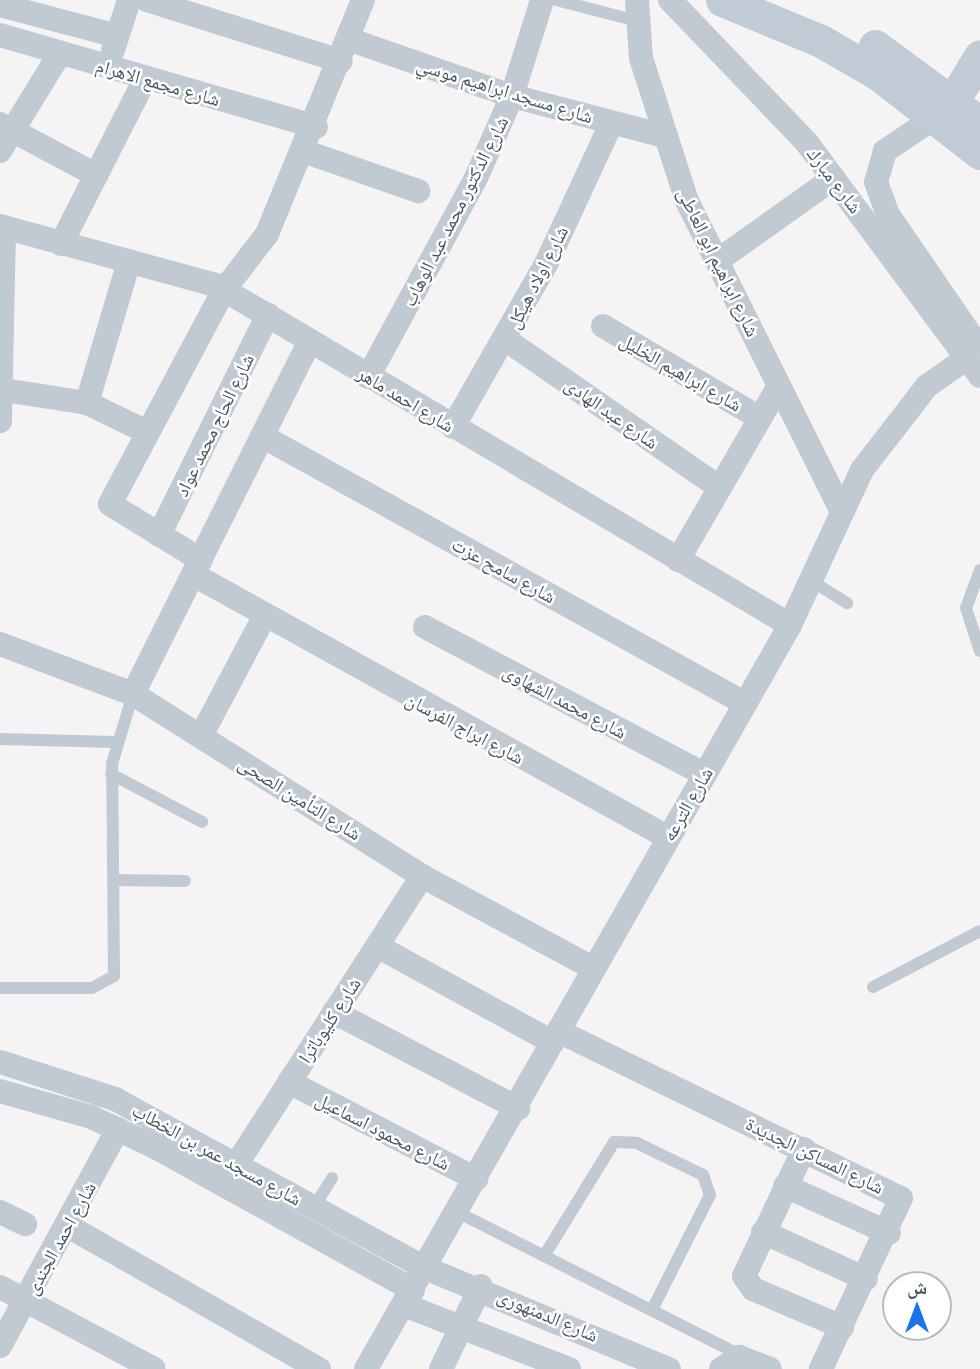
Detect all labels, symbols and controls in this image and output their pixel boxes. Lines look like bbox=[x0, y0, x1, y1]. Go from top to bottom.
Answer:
street label: شارع مسجد ابراهيم موسي bbox=[414, 52, 596, 128]
street label: شارع مجمع الاهرام bbox=[93, 53, 223, 111]
street label: شارع الدكتور محمد عبد الوهاب bbox=[397, 112, 513, 310]
street label: شارع مبارك bbox=[803, 142, 867, 218]
street label: شارع ابراهيم ابو العاطى bbox=[673, 184, 765, 340]
street label: شارع اولاد هيكل bbox=[501, 222, 573, 332]
street label: شارع ابراهيم الخليل bbox=[616, 328, 746, 416]
street label: شارع الحاج محمد عواد bbox=[170, 350, 258, 500]
street label: شارع احمد ماهر bbox=[354, 361, 458, 437]
street label: شارع عبد الهادى bbox=[561, 372, 663, 454]
street label: شارع سامح عزت bbox=[448, 532, 560, 608]
street label: شارع محمد الشهاوى bbox=[499, 659, 631, 743]
street label: شارع ابراج الفرسان bbox=[402, 687, 528, 769]
street label: شارع التأمين الصحى bbox=[234, 751, 366, 845]
street label: شارع الترعه bbox=[657, 763, 717, 845]
street label: شارع كليوباترا bbox=[293, 973, 365, 1067]
street label: شارع محمود اسماعيل bbox=[312, 1087, 454, 1175]
street label: شارع مسجد عمر بن الخطاب bbox=[128, 1098, 306, 1210]
street label: شارع المساكن الجديدة bbox=[742, 1112, 888, 1198]
street label: شارع احمد الجندى bbox=[20, 1178, 100, 1298]
north arrow bbox=[882, 1271, 952, 1341]
text: ش bbox=[907, 1272, 927, 1301]
street label: شارع الدمنهورى bbox=[494, 1284, 602, 1346]

